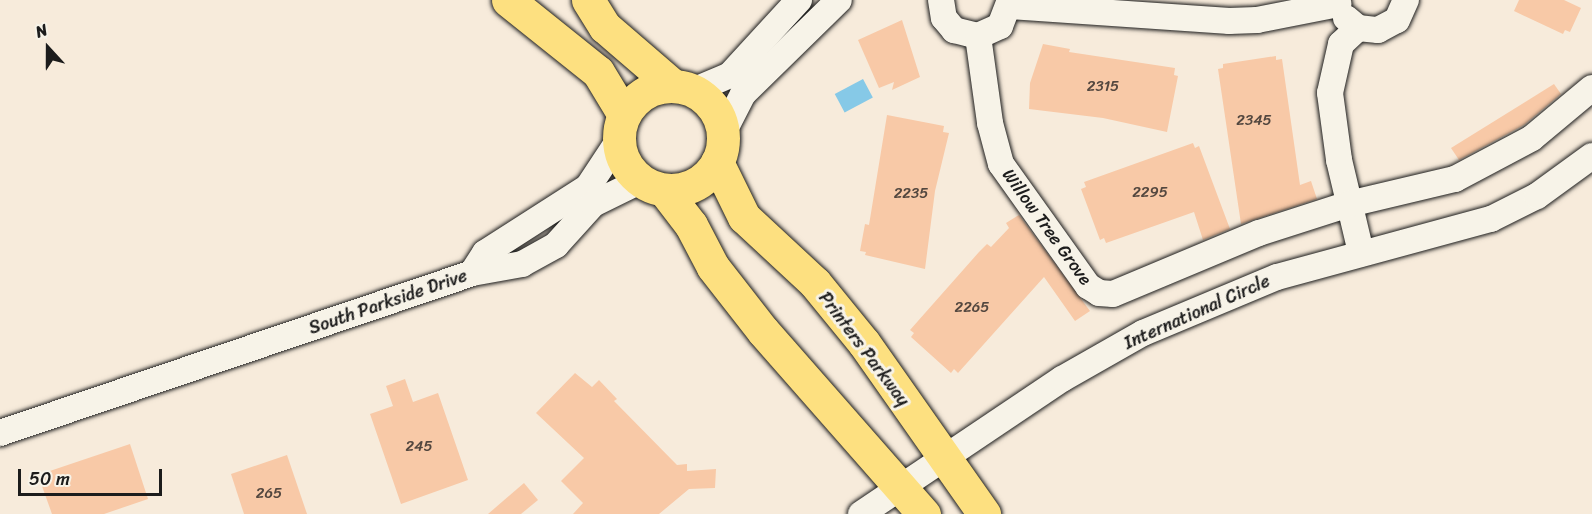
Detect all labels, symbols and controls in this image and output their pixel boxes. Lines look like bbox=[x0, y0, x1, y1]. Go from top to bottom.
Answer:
text: N bbox=[31, 15, 52, 46]
north arrow bbox=[18, 18, 78, 78]
house number: 2315 bbox=[1087, 78, 1119, 96]
house number: 2345 bbox=[1236, 112, 1272, 130]
street label: Willow Tree Grove bbox=[997, 164, 1097, 290]
house number: 2295 bbox=[1132, 184, 1168, 202]
house number: 2235 bbox=[894, 185, 928, 203]
street label: South Parkside Drive bbox=[307, 265, 469, 339]
street label: International Circle bbox=[1121, 270, 1273, 354]
street label: Printers Parkway bbox=[814, 288, 914, 410]
house number: 2265 bbox=[955, 299, 989, 317]
house number: 245 bbox=[405, 438, 433, 456]
scale bar bbox=[21, 457, 165, 495]
text: 50 m bbox=[29, 463, 70, 495]
house number: 265 bbox=[256, 485, 282, 503]

